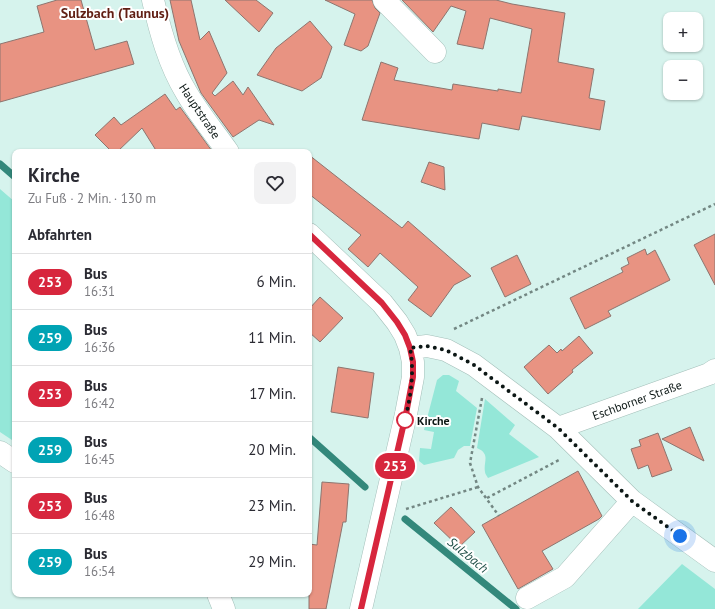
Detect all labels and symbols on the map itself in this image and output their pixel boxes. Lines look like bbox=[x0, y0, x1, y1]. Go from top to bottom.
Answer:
district label: Sulzbach (Taunus) bbox=[61, 4, 169, 22]
street label: Hauptstraße bbox=[176, 81, 224, 141]
street label: Eschborner Straße bbox=[590, 377, 684, 423]
marker: Kirche bbox=[396, 411, 414, 429]
place label: Kirche bbox=[417, 413, 450, 428]
line badge: 253 bbox=[372, 453, 418, 479]
your location bbox=[670, 526, 690, 546]
water label: Sulzbach bbox=[444, 533, 492, 577]

